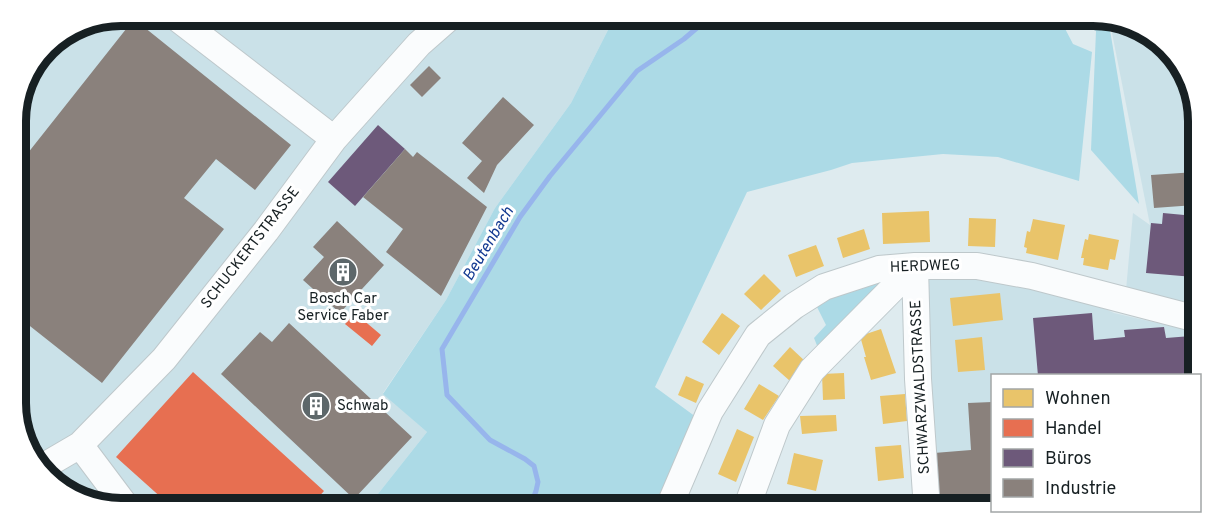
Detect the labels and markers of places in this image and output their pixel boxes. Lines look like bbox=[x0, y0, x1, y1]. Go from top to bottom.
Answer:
building icon: Bosch Car Service Faber bbox=[327, 256, 359, 288]
place label: Bosch Car Service Faber bbox=[297, 290, 389, 326]
building icon: Schwab bbox=[300, 390, 332, 422]
place label: Schwab bbox=[337, 397, 388, 416]

